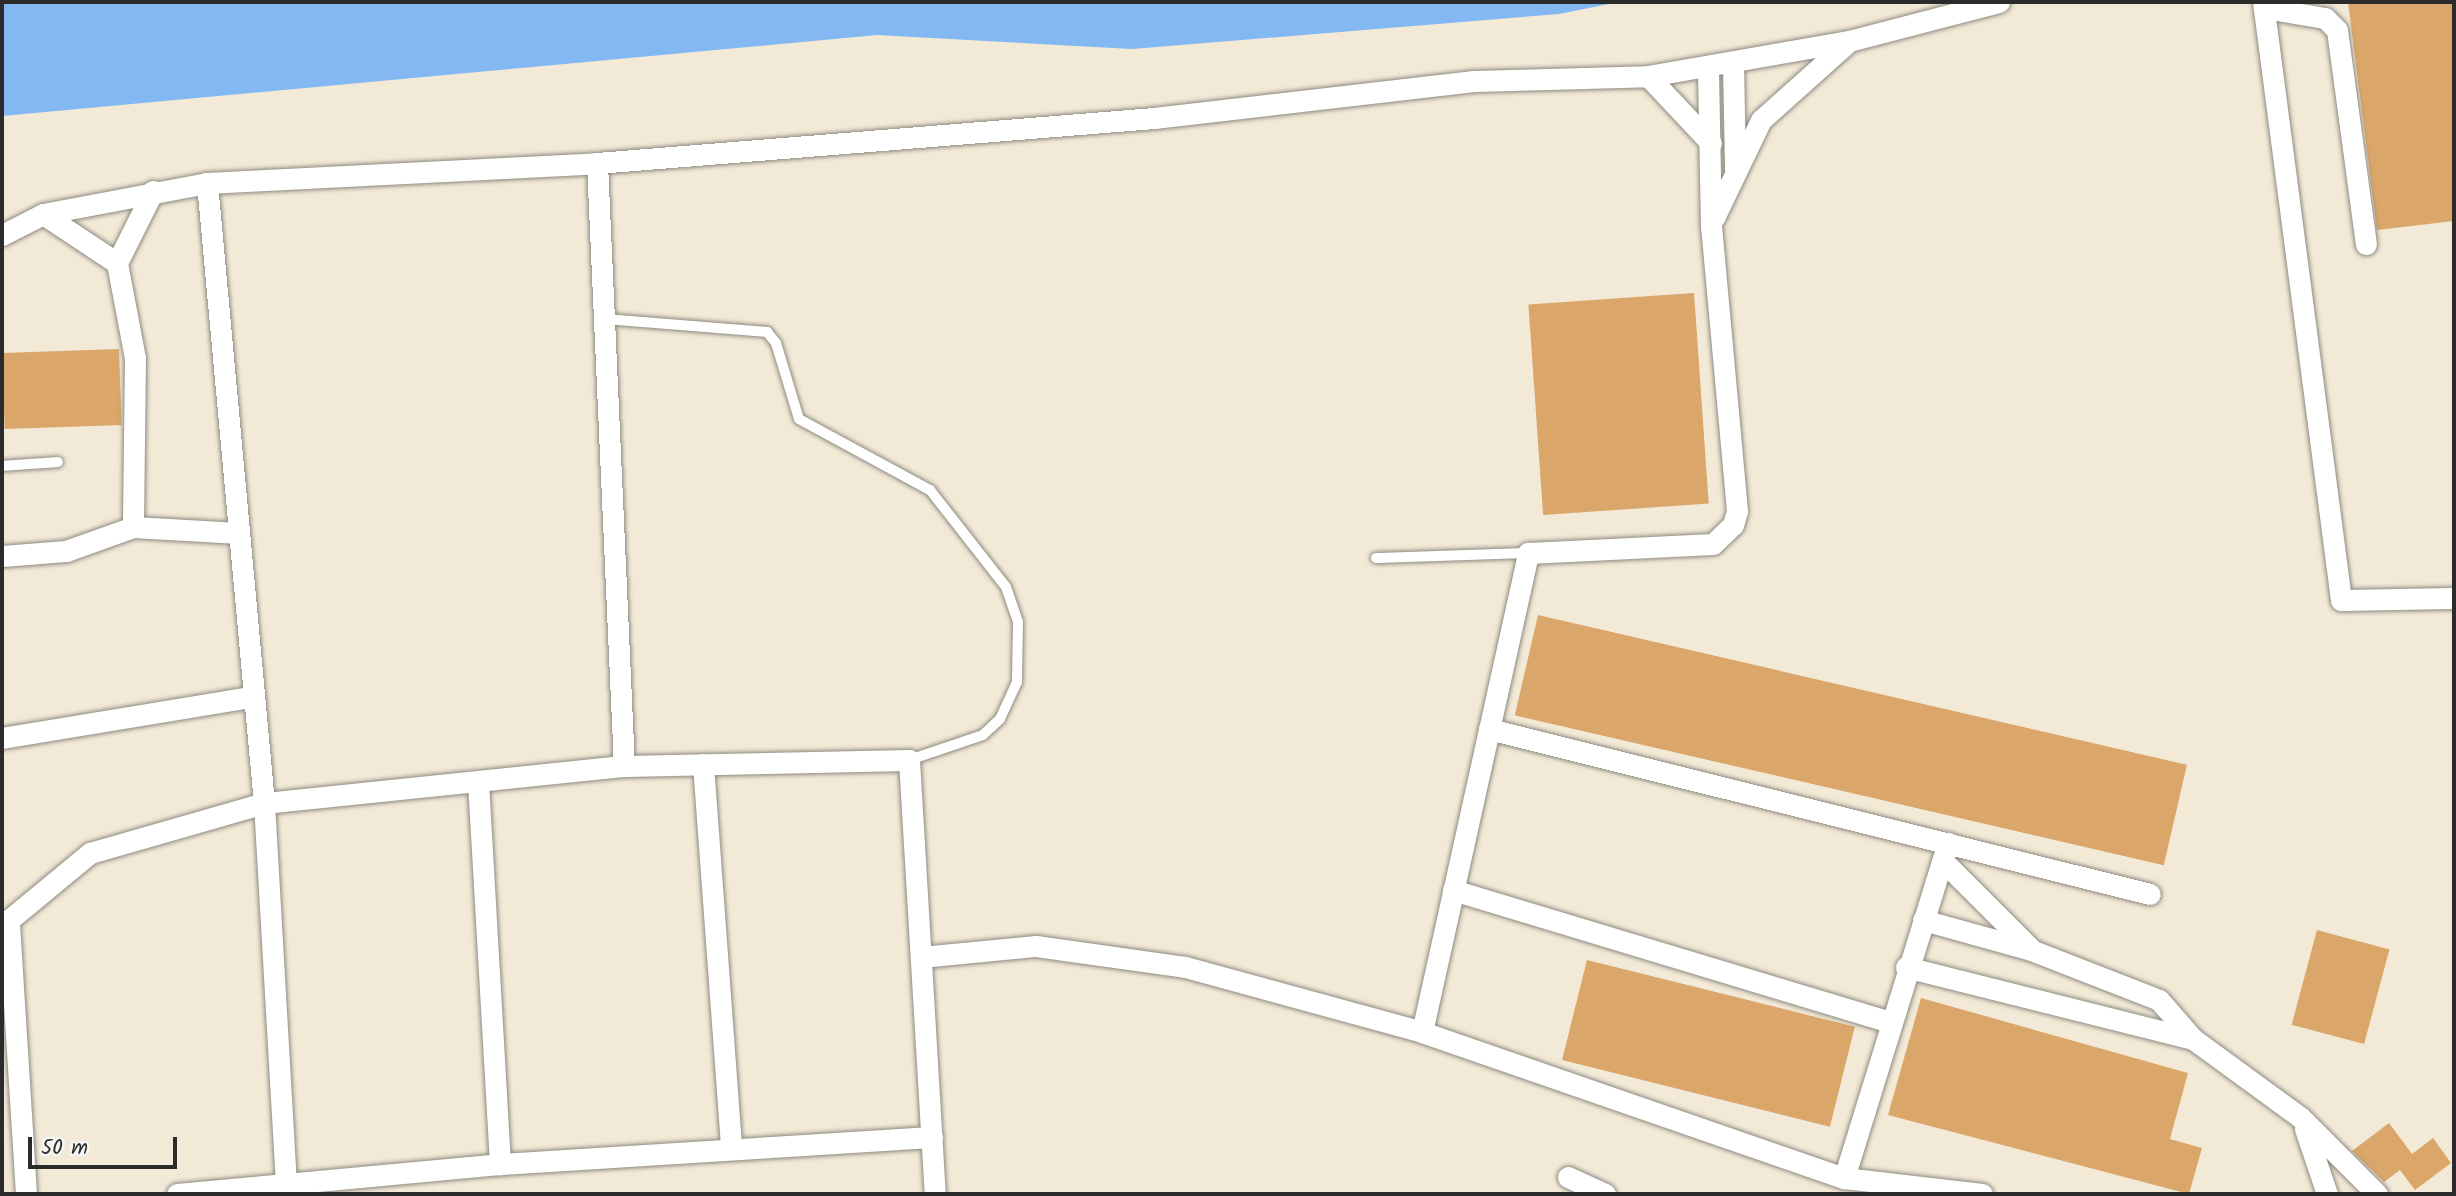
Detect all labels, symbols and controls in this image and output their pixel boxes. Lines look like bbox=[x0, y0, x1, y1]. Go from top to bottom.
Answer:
scale bar bbox=[32, 1122, 180, 1166]
text: 50 m bbox=[41, 1132, 88, 1165]

